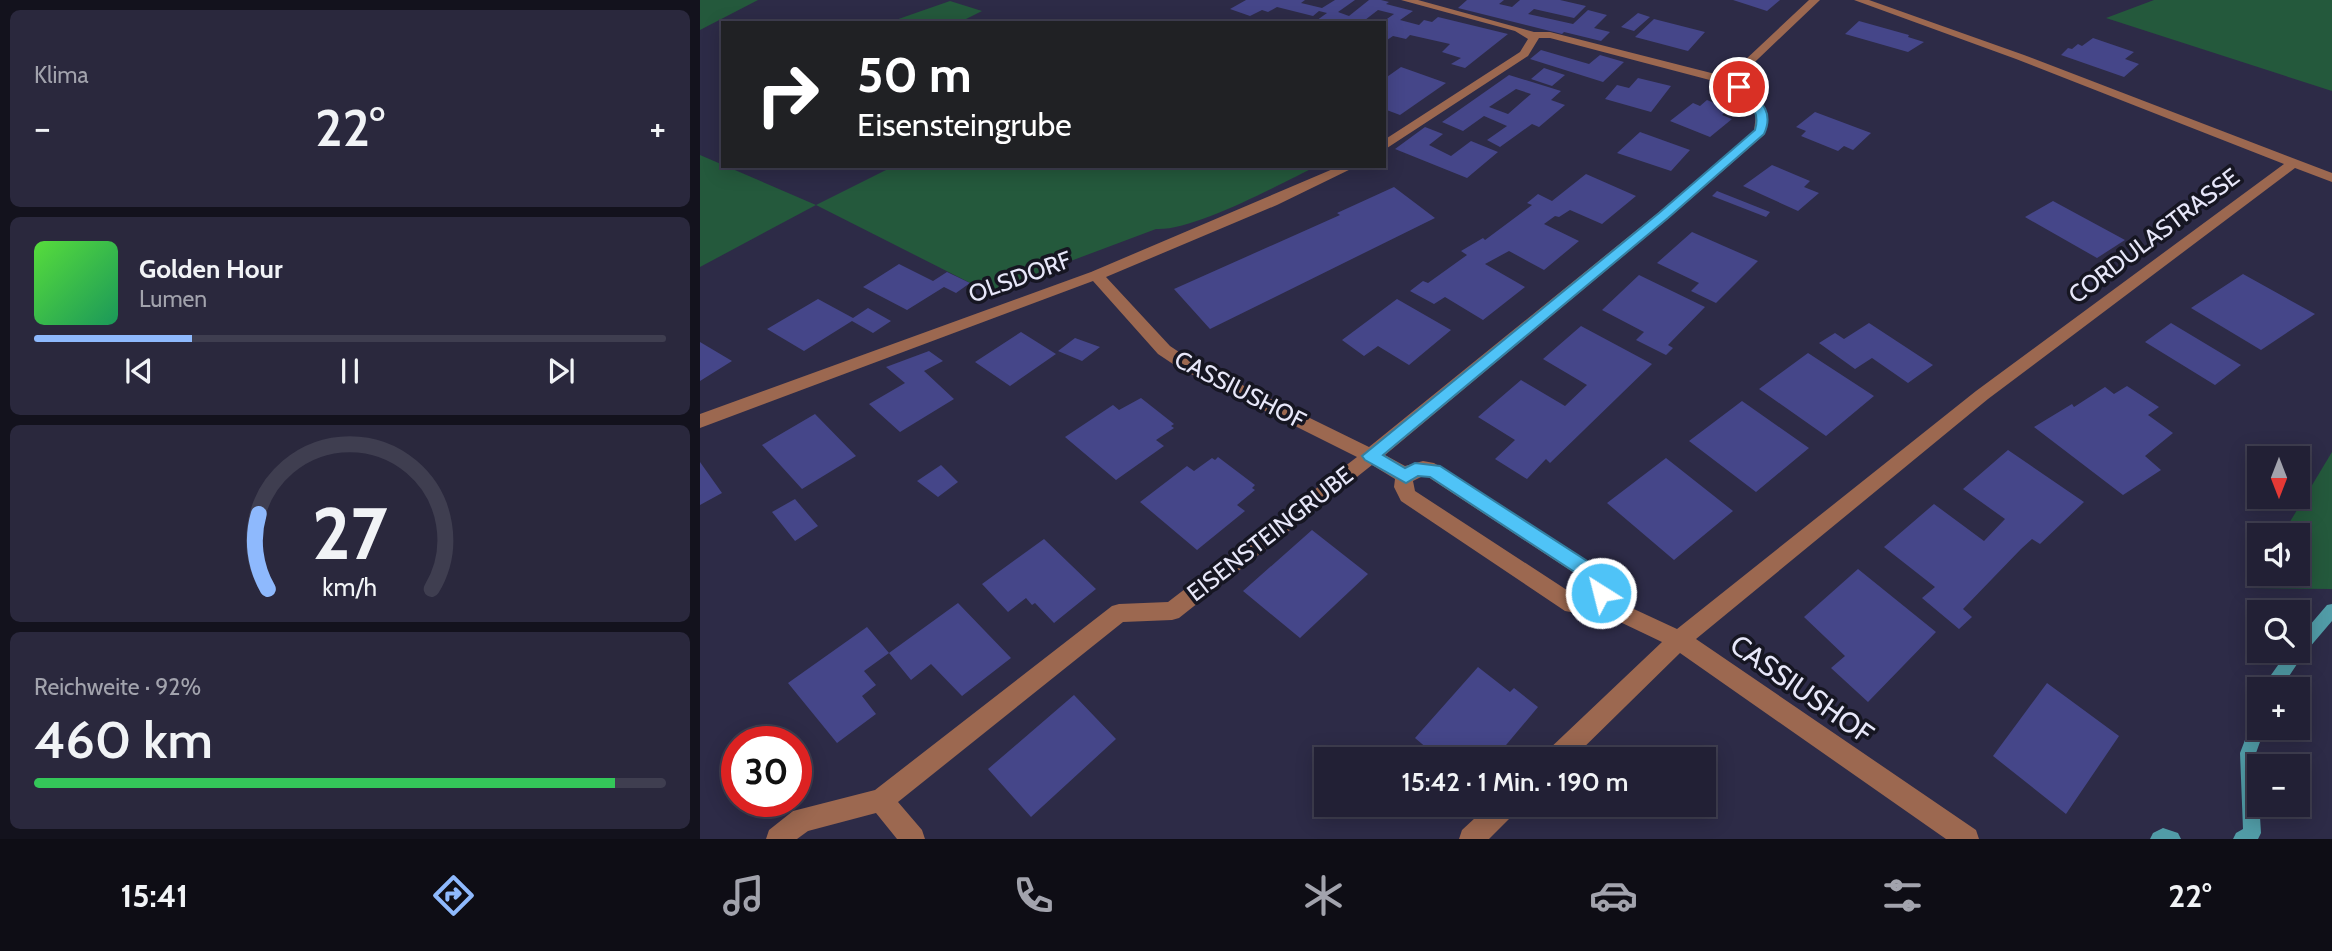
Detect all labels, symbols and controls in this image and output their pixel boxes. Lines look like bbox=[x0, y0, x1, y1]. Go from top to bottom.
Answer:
text: 50 m bbox=[857, 45, 972, 104]
icon: right bbox=[742, 49, 833, 140]
pin bbox=[1709, 57, 1769, 117]
text: Klima bbox=[34, 61, 89, 89]
icon: arrive bbox=[1720, 68, 1758, 106]
text: 22° bbox=[315, 96, 385, 159]
text: − bbox=[34, 104, 51, 151]
text: + bbox=[649, 104, 666, 151]
text: Eisensteingrube bbox=[857, 105, 1072, 144]
street label: CORDULASTRASSE bbox=[2063, 162, 2245, 309]
street label: OLSDORF bbox=[964, 244, 1076, 309]
text: Golden Hour bbox=[139, 253, 282, 285]
text: Lumen bbox=[139, 285, 207, 313]
street label: CASSIUSHOF bbox=[1170, 344, 1311, 435]
icon: previous bbox=[120, 352, 158, 390]
icon: pause bbox=[331, 352, 369, 390]
icon: next bbox=[542, 352, 580, 390]
north arrow bbox=[2247, 446, 2310, 509]
map controls bbox=[2247, 446, 2310, 817]
street label: EISENSTEINGRUBE bbox=[1181, 460, 1358, 607]
text: 27 bbox=[312, 490, 388, 578]
button: sound bbox=[2247, 523, 2310, 586]
position arrow bbox=[1564, 556, 1638, 630]
text: km/h bbox=[323, 572, 377, 602]
button: search bbox=[2247, 600, 2310, 663]
street label: CASSIUSHOF bbox=[1724, 627, 1880, 751]
text: Reichweite · 92% bbox=[34, 673, 201, 701]
button: + bbox=[2247, 677, 2310, 740]
text: 460 km bbox=[34, 708, 213, 771]
speed limit sign: 30 bbox=[721, 726, 812, 817]
button: − bbox=[2247, 754, 2310, 817]
text: 15:42 · 1 Min. · 190 m bbox=[1402, 766, 1628, 798]
icon: directions bbox=[429, 871, 478, 920]
icon: music bbox=[719, 871, 768, 920]
icon: phone bbox=[1009, 871, 1058, 920]
icon: climate bbox=[1299, 871, 1348, 920]
icon: car bbox=[1589, 871, 1638, 920]
icon: filters bbox=[1878, 871, 1927, 920]
text: 15:41 bbox=[120, 876, 188, 915]
text: 22° bbox=[2168, 876, 2211, 915]

